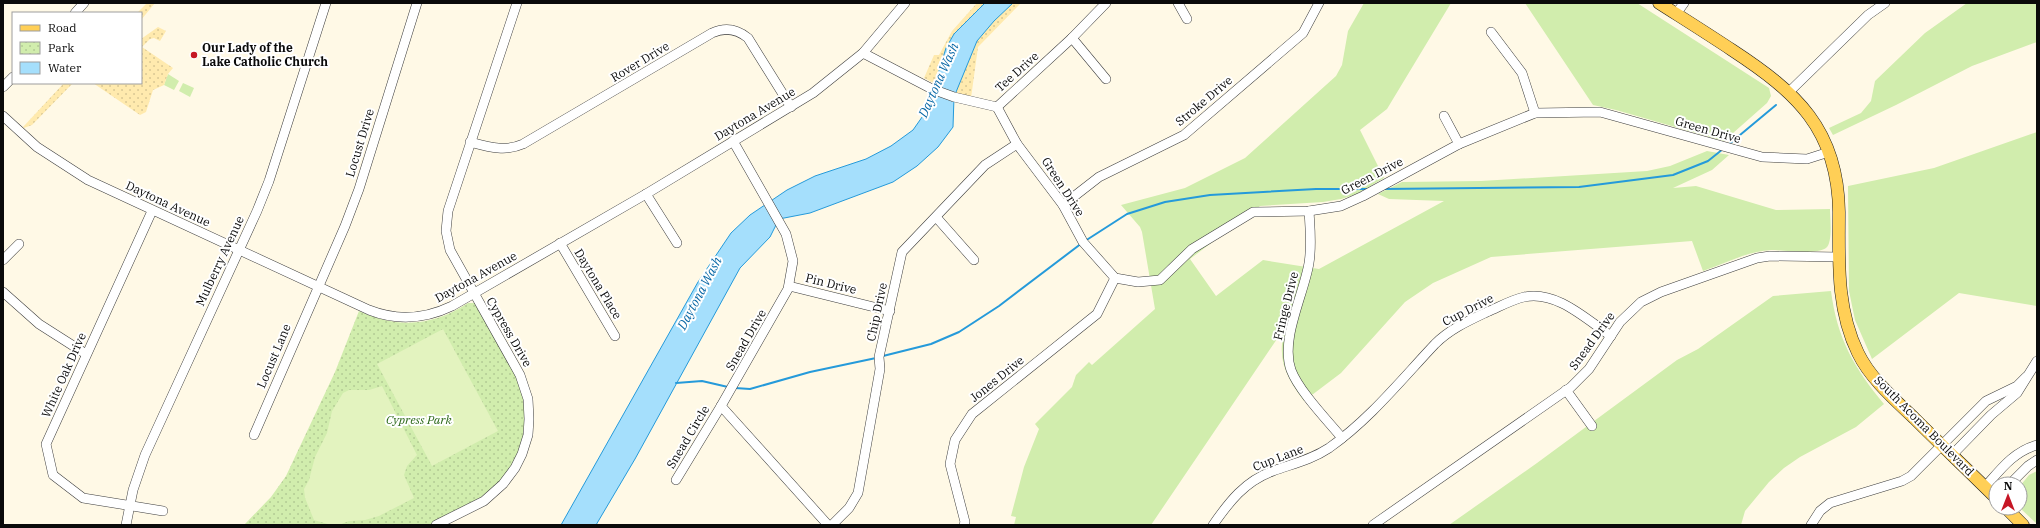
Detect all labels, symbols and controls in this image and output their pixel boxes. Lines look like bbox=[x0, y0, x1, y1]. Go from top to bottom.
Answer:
legend bbox=[12, 12, 142, 84]
text: Road bbox=[48, 20, 77, 35]
street label: Rover Drive bbox=[608, 38, 672, 85]
text: Park bbox=[48, 40, 74, 55]
place label: Our Lady of the Lake Catholic Church bbox=[202, 40, 328, 69]
water label: Daytona Wash bbox=[914, 40, 962, 121]
street label: Tee Drive bbox=[992, 48, 1041, 95]
marker: Our Lady of the Lake Catholic Church bbox=[189, 50, 199, 60]
text: Water bbox=[48, 60, 82, 75]
street label: Stroke Drive bbox=[1172, 72, 1235, 129]
street label: Daytona Avenue bbox=[712, 84, 798, 144]
street label: Locust Drive bbox=[342, 107, 377, 179]
street label: Green Drive bbox=[1674, 113, 1743, 146]
street label: Green Drive bbox=[1039, 154, 1088, 219]
street label: Green Drive bbox=[1338, 154, 1405, 198]
street label: Daytona Avenue bbox=[124, 177, 213, 230]
street label: Mulberry Avenue bbox=[192, 213, 247, 308]
street label: Daytona Place bbox=[572, 246, 625, 322]
street label: Daytona Avenue bbox=[432, 248, 519, 305]
water label: Daytona Wash bbox=[673, 254, 726, 333]
street label: Pin Drive bbox=[804, 270, 858, 297]
street label: Fringe Drive bbox=[1270, 270, 1301, 342]
street label: Chip Drive bbox=[863, 281, 890, 343]
street label: Cup Drive bbox=[1440, 290, 1496, 329]
street label: Cypress Drive bbox=[483, 294, 535, 369]
street label: Snead Drive bbox=[722, 306, 769, 373]
street label: Snead Drive bbox=[1565, 309, 1618, 373]
street label: Locust Lane bbox=[253, 321, 294, 390]
street label: White Oak Drive bbox=[38, 330, 89, 420]
street label: Jones Drive bbox=[967, 352, 1027, 405]
street label: South Acoma Boulevard bbox=[1871, 373, 1977, 479]
street label: Snead Circle bbox=[663, 402, 712, 471]
park label: Cypress Park bbox=[386, 412, 453, 427]
street label: Cup Lane bbox=[1250, 441, 1305, 474]
north arrow bbox=[1988, 476, 2028, 516]
text: N bbox=[2004, 479, 2013, 493]

